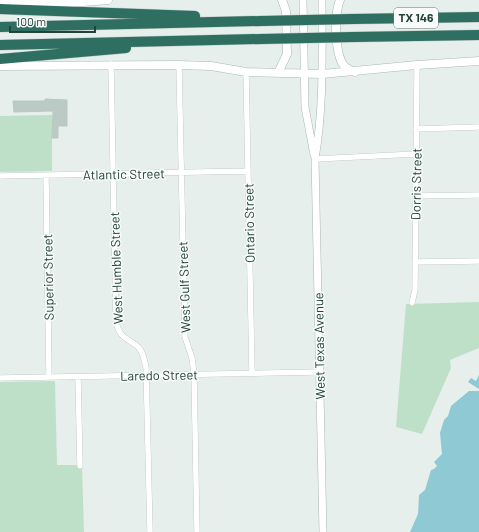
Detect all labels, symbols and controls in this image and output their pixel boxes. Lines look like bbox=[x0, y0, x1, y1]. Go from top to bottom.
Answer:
scale bar bbox=[10, 8, 95, 34]
road number: TX 146 bbox=[394, 8, 438, 28]
text: 100 m bbox=[16, 14, 46, 28]
street label: Dorris Street bbox=[407, 148, 425, 220]
street label: Atlantic Street bbox=[83, 165, 165, 183]
street label: Ontario Street bbox=[240, 183, 258, 263]
street label: West Humble Street bbox=[106, 212, 126, 324]
street label: Superior Street bbox=[39, 234, 57, 320]
street label: West Gulf Street bbox=[174, 241, 194, 333]
street label: West Texas Avenue bbox=[310, 292, 328, 400]
street label: Laredo Street bbox=[120, 366, 198, 384]

